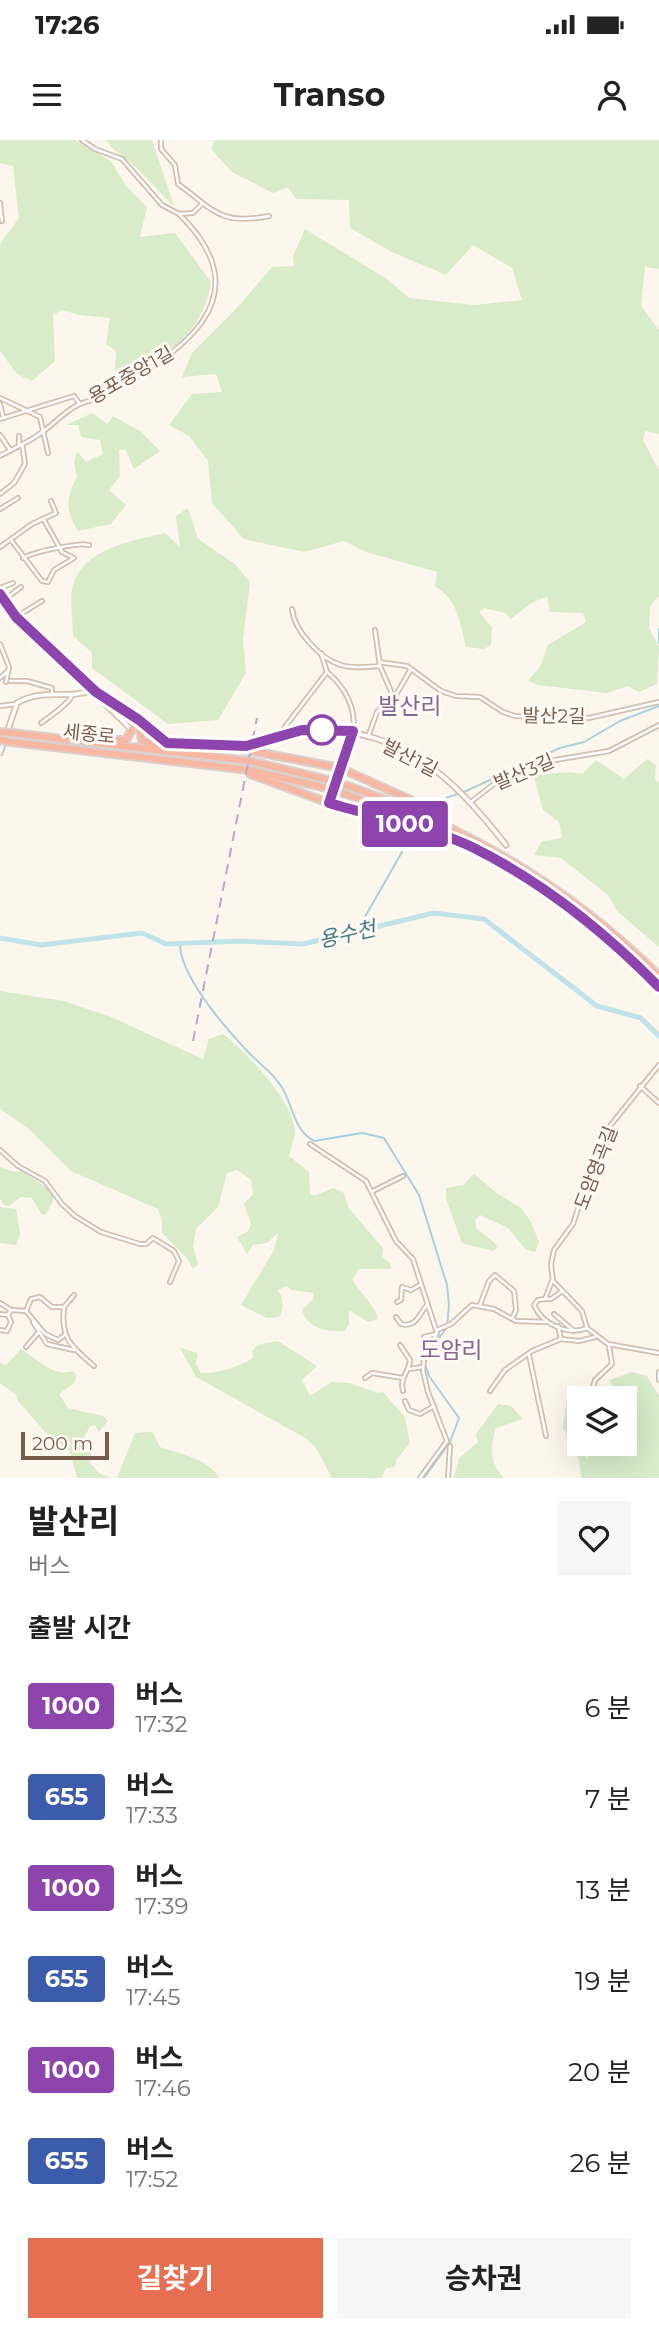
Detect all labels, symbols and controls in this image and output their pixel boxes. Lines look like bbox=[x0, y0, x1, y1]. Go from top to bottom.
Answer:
text: 17:26 bbox=[35, 9, 100, 41]
text: Transo bbox=[274, 75, 385, 114]
icon: menu bbox=[28, 76, 66, 114]
icon: person bbox=[593, 76, 631, 114]
street label: 용포중앙1길 bbox=[84, 341, 178, 409]
district label: 발산리 bbox=[378, 692, 442, 720]
street label: 발산2길 bbox=[522, 704, 586, 728]
unlabelled marker bbox=[307, 715, 337, 745]
street label: 세종로 bbox=[62, 720, 116, 748]
street label: 발산1길 bbox=[378, 734, 442, 782]
street label: 발산3길 bbox=[490, 749, 558, 795]
line badge: 1000 bbox=[356, 801, 454, 847]
text: 1000 bbox=[376, 809, 434, 838]
water label: 용수천 bbox=[316, 915, 381, 953]
street label: 도암영곡길 bbox=[570, 1123, 622, 1213]
district label: 도암리 bbox=[419, 1336, 483, 1364]
map controls bbox=[567, 1386, 637, 1456]
button: layers bbox=[567, 1386, 637, 1456]
scale bar bbox=[21, 1429, 108, 1461]
text: 200 m bbox=[32, 1432, 93, 1455]
text: 발산리 bbox=[28, 1501, 119, 1541]
button: heart bbox=[557, 1501, 631, 1575]
text: 버스 bbox=[28, 1552, 70, 1580]
text: 출발 시간 bbox=[28, 1612, 131, 1644]
text: 버스 bbox=[135, 1678, 183, 1710]
text: 1000 bbox=[42, 1691, 100, 1720]
text: 6 분 bbox=[584, 1692, 631, 1724]
text: 17:32 bbox=[135, 1710, 187, 1738]
text: 버스 bbox=[126, 1769, 174, 1801]
text: 655 bbox=[45, 1782, 88, 1811]
text: 7 분 bbox=[585, 1783, 631, 1815]
text: 17:33 bbox=[126, 1801, 178, 1829]
text: 버스 bbox=[135, 1860, 183, 1892]
text: 1000 bbox=[42, 1873, 100, 1902]
text: 13 분 bbox=[576, 1874, 631, 1906]
text: 17:39 bbox=[135, 1892, 189, 1920]
text: 버스 bbox=[126, 1951, 174, 1983]
text: 655 bbox=[45, 1964, 88, 1993]
text: 19 분 bbox=[575, 1965, 631, 1997]
text: 17:45 bbox=[126, 1983, 180, 2011]
text: 버스 bbox=[135, 2042, 183, 2074]
text: 1000 bbox=[42, 2055, 100, 2084]
text: 20 분 bbox=[568, 2056, 631, 2088]
text: 17:46 bbox=[135, 2074, 191, 2102]
text: 버스 bbox=[126, 2133, 174, 2165]
text: 655 bbox=[45, 2146, 88, 2175]
text: 26 분 bbox=[570, 2147, 631, 2179]
text: 17:52 bbox=[126, 2165, 178, 2193]
button: 길찾기 bbox=[28, 2238, 323, 2318]
button: 승차권 bbox=[337, 2238, 631, 2318]

